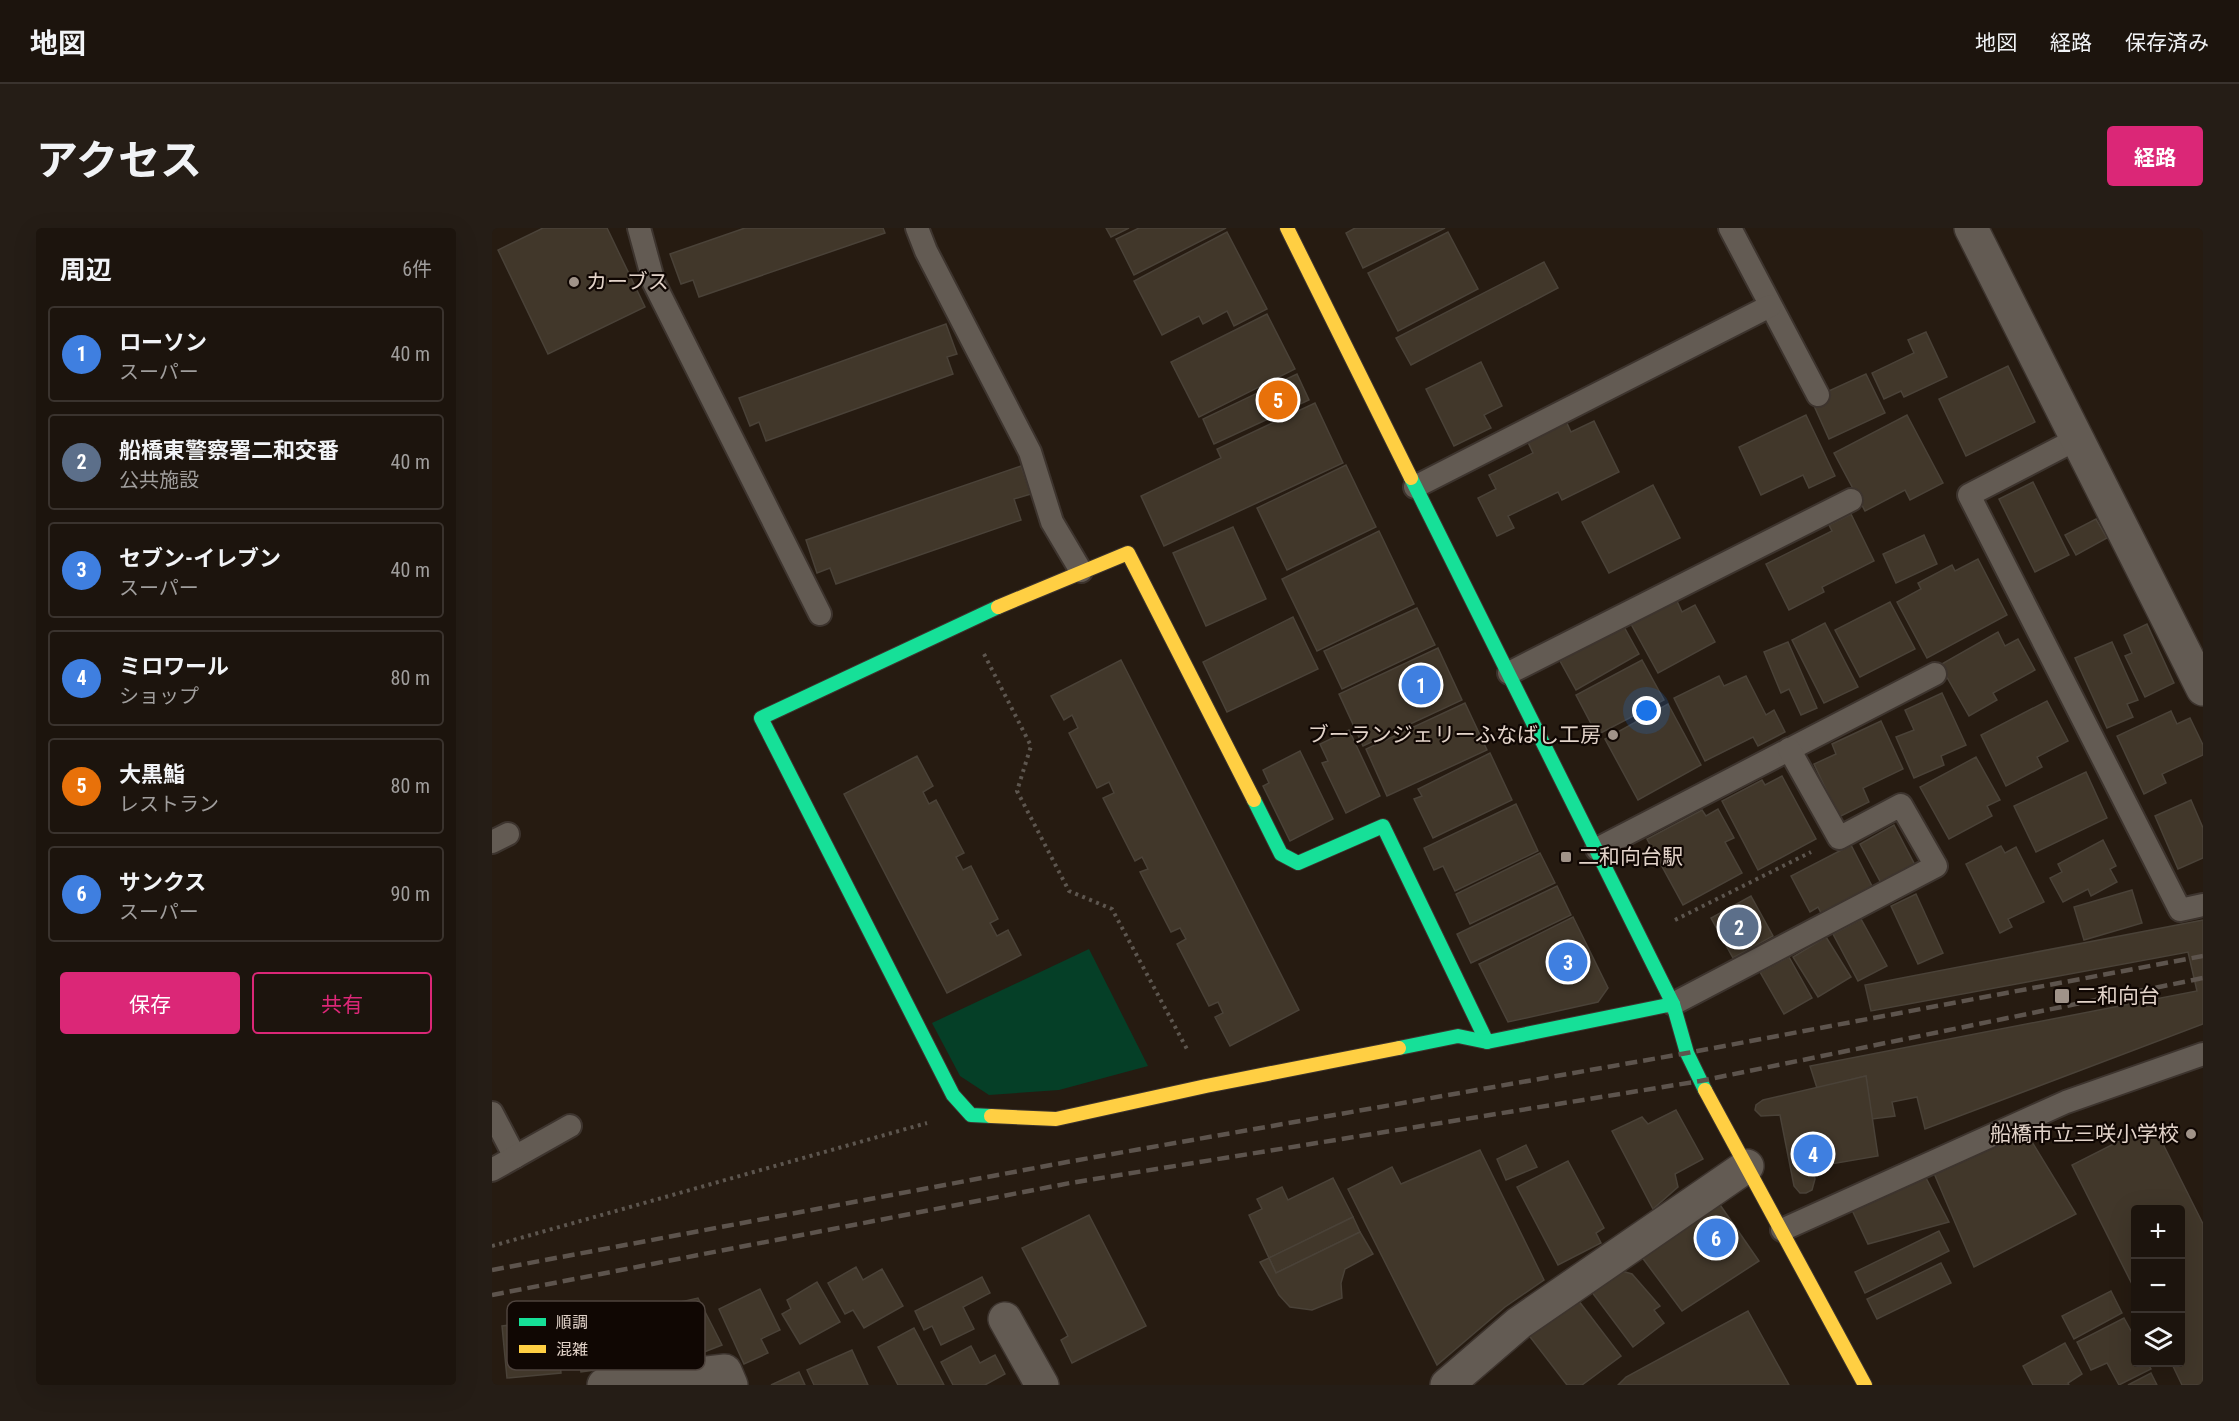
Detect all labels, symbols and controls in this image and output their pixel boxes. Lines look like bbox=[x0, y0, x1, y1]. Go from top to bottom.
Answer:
text: 地図 bbox=[30, 27, 86, 60]
text: 地図 bbox=[1975, 31, 2017, 55]
text: 経路 bbox=[2050, 31, 2092, 55]
text: 保存済み bbox=[2125, 31, 2209, 55]
button: 経路 bbox=[2107, 126, 2203, 186]
text: アクセス bbox=[36, 136, 202, 185]
text: 周辺 bbox=[60, 255, 112, 285]
text: 6件 bbox=[402, 257, 432, 281]
place label: カーブス bbox=[586, 270, 669, 294]
marker: カーブス bbox=[567, 275, 581, 289]
text: ローソン bbox=[119, 330, 207, 355]
text: 1 bbox=[76, 342, 87, 366]
text: 40 m bbox=[391, 342, 430, 366]
text: スーパー bbox=[119, 360, 199, 384]
pin: 5 bbox=[1258, 378, 1298, 423]
text: 船橋東警察署二和交番 bbox=[119, 438, 339, 463]
text: 2 bbox=[76, 450, 87, 474]
text: 40 m bbox=[391, 450, 430, 474]
text: 公共施設 bbox=[119, 468, 199, 492]
text: セブン-イレブン bbox=[119, 546, 281, 571]
text: 3 bbox=[76, 558, 87, 582]
text: 40 m bbox=[391, 558, 430, 582]
text: スーパー bbox=[119, 576, 199, 600]
text: ミロワール bbox=[119, 654, 229, 679]
pin: 1 bbox=[1402, 662, 1440, 708]
text: 4 bbox=[76, 666, 87, 690]
text: 80 m bbox=[391, 666, 430, 690]
text: ショップ bbox=[119, 684, 199, 708]
your location bbox=[1632, 696, 1661, 725]
place label: ブーランジェリーふなばし工房 bbox=[1308, 723, 1601, 747]
marker: ブーランジェリーふなばし工房 bbox=[1606, 728, 1620, 742]
text: 大黒鮨 bbox=[119, 762, 185, 787]
text: 5 bbox=[76, 774, 87, 798]
text: 80 m bbox=[391, 774, 430, 798]
text: レストラン bbox=[119, 792, 219, 816]
place label: 二和向台駅 bbox=[1578, 845, 1683, 869]
marker: 二和向台駅 bbox=[1559, 850, 1573, 864]
text: サンクス bbox=[119, 870, 206, 895]
text: 6 bbox=[76, 882, 87, 906]
text: 90 m bbox=[391, 882, 430, 906]
text: スーパー bbox=[119, 900, 199, 924]
pin: 2 bbox=[1720, 904, 1758, 950]
pin: 3 bbox=[1548, 940, 1588, 984]
button: 保存 bbox=[60, 972, 240, 1034]
button: 共有 bbox=[252, 972, 432, 1034]
place label: 二和向台 bbox=[2076, 984, 2160, 1008]
marker: 二和向台 bbox=[2053, 987, 2071, 1005]
place label: 船橋市立三咲小学校 bbox=[1990, 1122, 2179, 1146]
marker: 船橋市立三咲小学校 bbox=[2184, 1127, 2198, 1141]
pin: 4 bbox=[1794, 1132, 1832, 1176]
map controls bbox=[2131, 1205, 2185, 1367]
button: + bbox=[2131, 1205, 2185, 1259]
pin: 6 bbox=[1696, 1216, 1736, 1260]
button: − bbox=[2131, 1259, 2185, 1313]
legend bbox=[507, 1301, 705, 1370]
text: 順調 bbox=[556, 1313, 588, 1332]
button: layers bbox=[2131, 1313, 2185, 1367]
text: 混雑 bbox=[556, 1340, 588, 1359]

